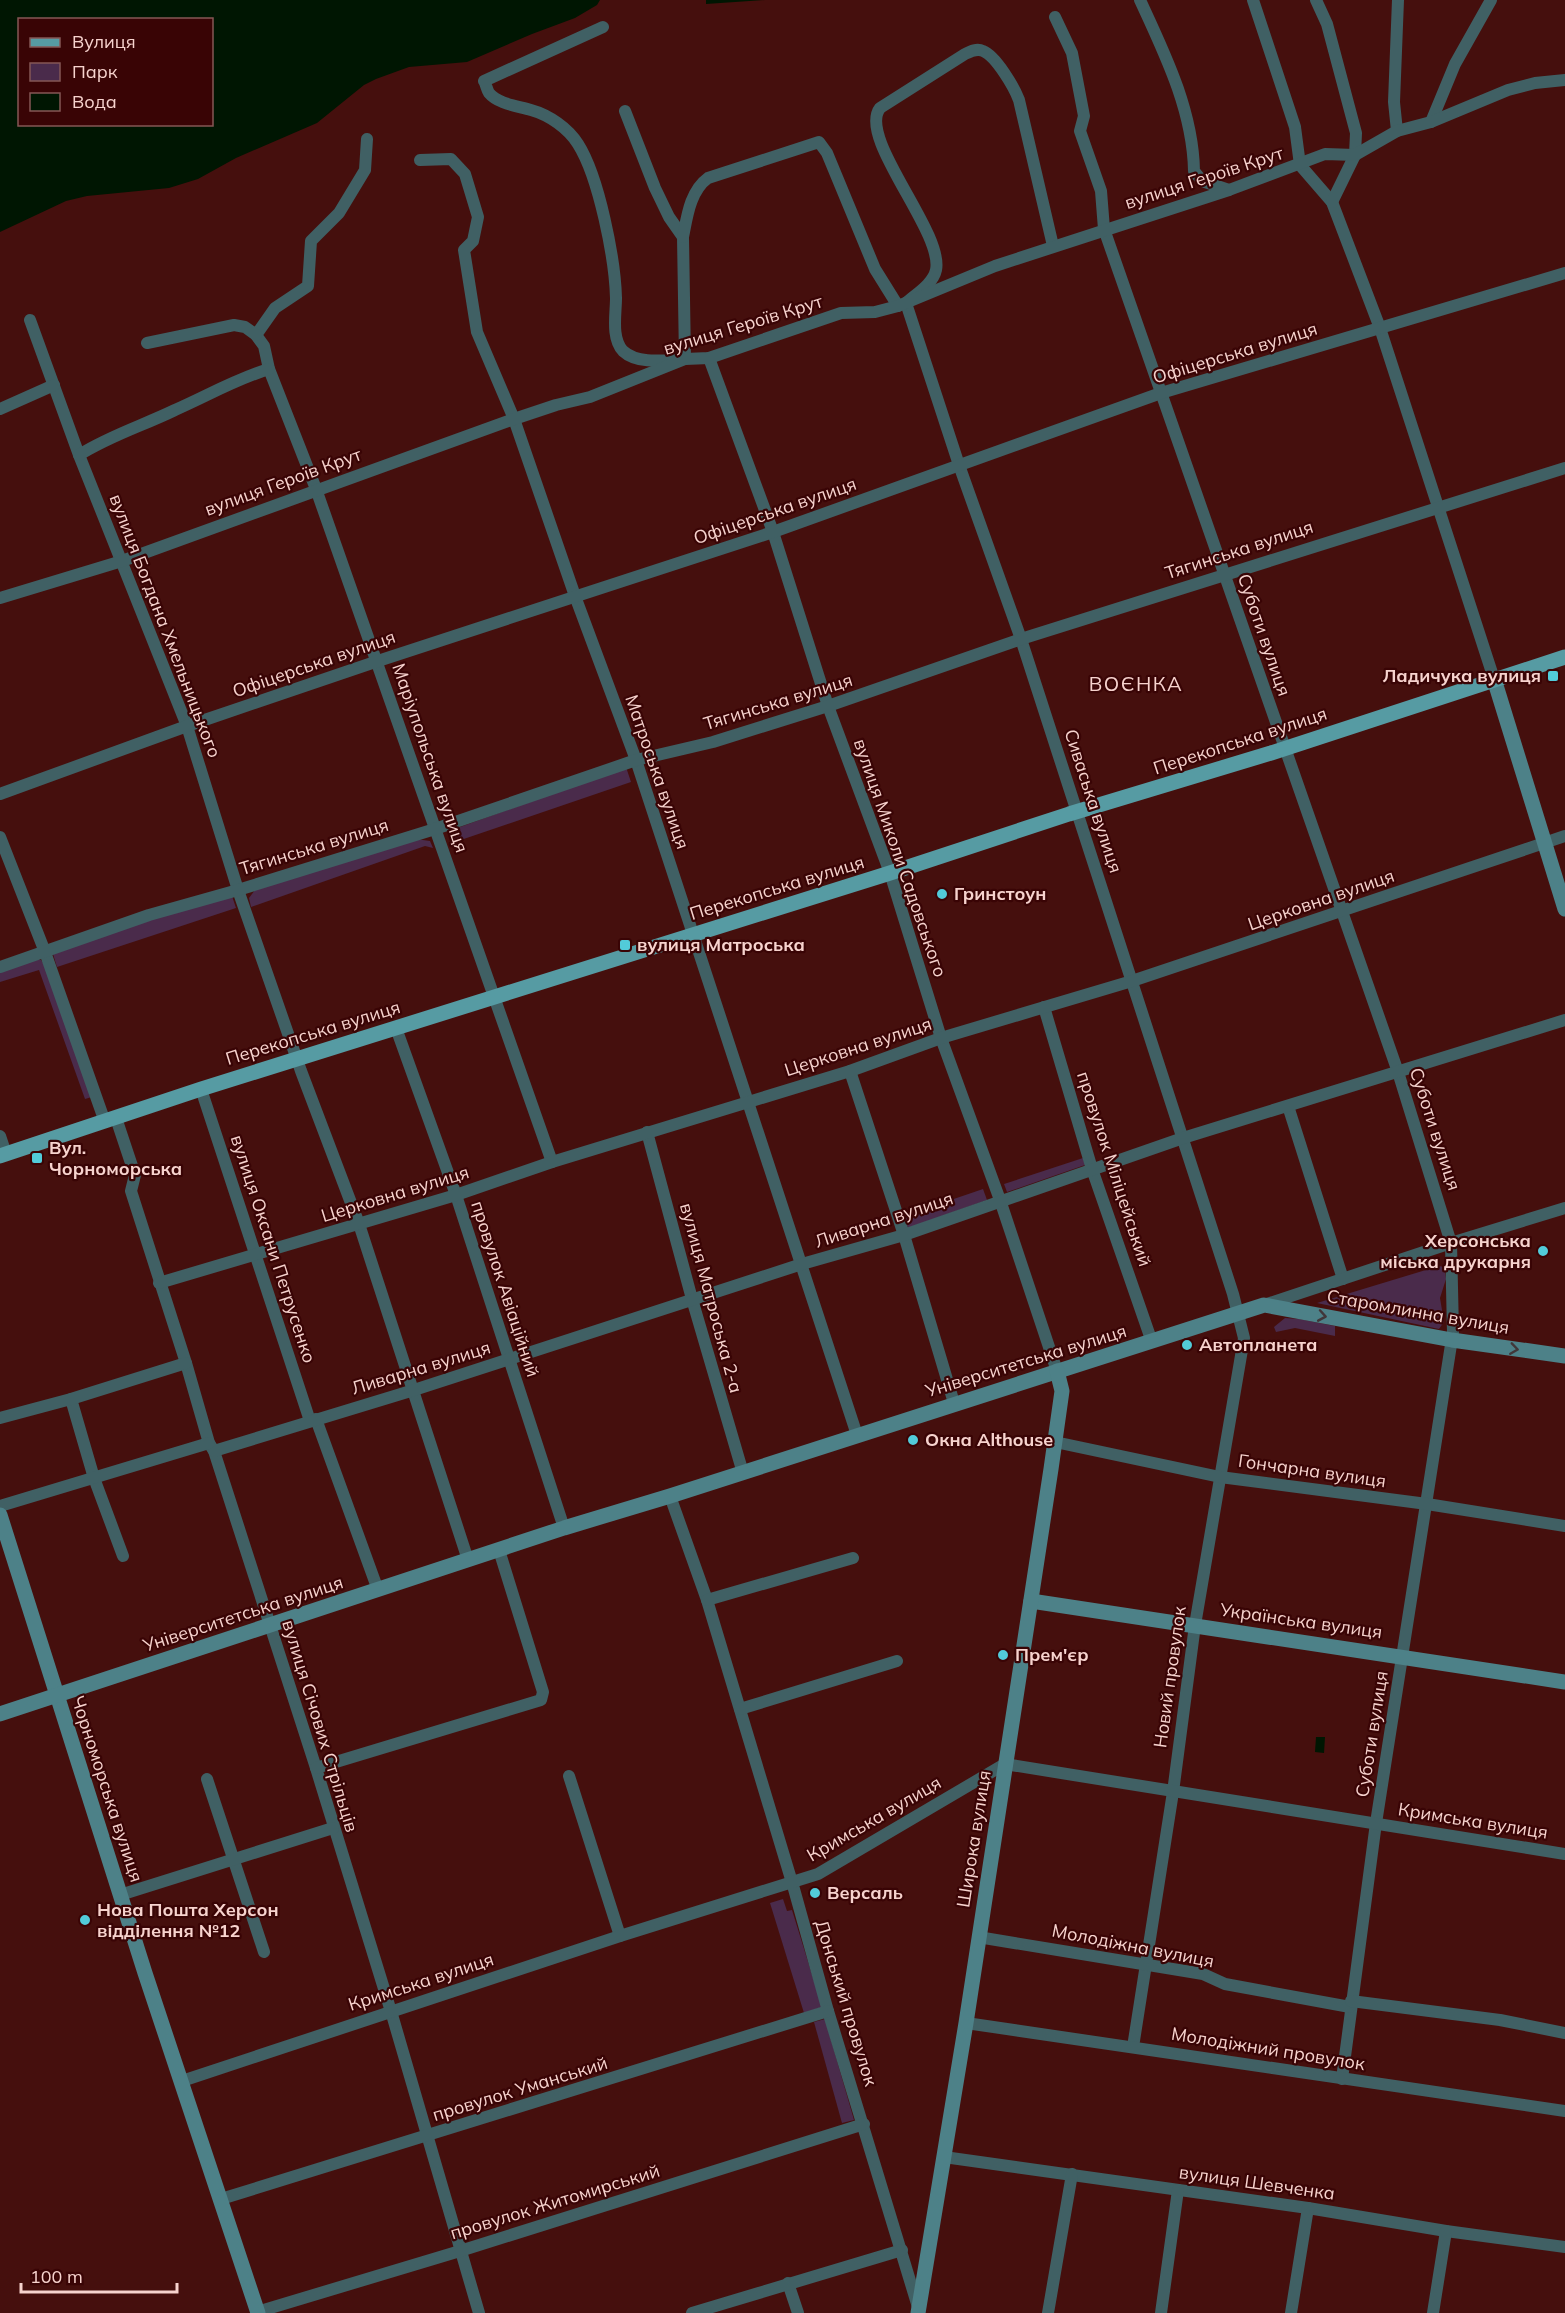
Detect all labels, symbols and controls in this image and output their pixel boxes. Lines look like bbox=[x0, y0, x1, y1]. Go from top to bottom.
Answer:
legend bbox=[18, 18, 213, 126]
text: Вулиця bbox=[72, 30, 136, 53]
text: Парк bbox=[72, 60, 118, 83]
text: Вода bbox=[72, 90, 117, 113]
street label: вулиця Героїв Крут bbox=[1122, 141, 1287, 214]
street label: вулиця Героїв Крут bbox=[660, 289, 826, 360]
street label: Офіцерська вулиця bbox=[1150, 317, 1320, 388]
street label: вулиця Героїв Крут bbox=[201, 442, 365, 521]
street label: Офіцерська вулиця bbox=[690, 472, 859, 549]
street label: вулиця Богдана Хмельницького bbox=[104, 491, 226, 761]
street label: Тягинська вулиця bbox=[1162, 515, 1316, 584]
street label: Суботи вулиця bbox=[1233, 571, 1296, 699]
street label: Офіцерська вулиця bbox=[229, 625, 398, 702]
street label: Маріупольська вулиця bbox=[387, 660, 474, 856]
place label: Ладичука вулиця bbox=[1382, 664, 1541, 687]
street label: Тягинська вулиця bbox=[701, 668, 855, 735]
marker: Ладичука вулиця bbox=[1546, 669, 1560, 683]
district label: ВОЄНКА bbox=[1089, 671, 1183, 696]
street label: Матроська вулиця bbox=[620, 692, 695, 852]
street label: Перекопська вулиця bbox=[1150, 702, 1330, 779]
street label: Сиваська вулиця bbox=[1059, 726, 1128, 876]
street label: вулиця Миколи Садовського bbox=[849, 736, 952, 980]
street label: Тягинська вулиця bbox=[237, 813, 391, 880]
street label: Перекопська вулиця bbox=[687, 850, 867, 925]
street label: Церковна вулиця bbox=[1245, 864, 1397, 935]
place label: Гринстоун bbox=[954, 882, 1046, 905]
marker: Гринстоун bbox=[935, 887, 949, 901]
place label: вулиця Матроська bbox=[637, 933, 805, 956]
marker: вулиця Матроська bbox=[618, 938, 632, 952]
street label: Перекопська вулиця bbox=[223, 995, 403, 1070]
street label: Церковна вулиця bbox=[781, 1012, 934, 1081]
street label: Суботи вулиця bbox=[1405, 1065, 1466, 1193]
street label: провулок Міліцейський bbox=[1072, 1069, 1157, 1269]
street label: вулиця Оксани Петрусенко bbox=[226, 1132, 321, 1366]
place label: Вул. Чорноморська bbox=[49, 1136, 182, 1180]
marker: Вул. Чорноморська bbox=[30, 1151, 44, 1165]
street label: Церковна вулиця bbox=[318, 1160, 472, 1227]
street label: Ливарна вулиця bbox=[812, 1186, 956, 1253]
street label: провулок Авіаційний bbox=[466, 1198, 545, 1380]
street label: вулиця Матроська 2-а bbox=[675, 1200, 748, 1395]
place label: Херсонська міська друкарня bbox=[1380, 1229, 1531, 1273]
marker: Херсонська міська друкарня bbox=[1536, 1244, 1550, 1258]
street label: Старомлинна вулиця bbox=[1325, 1284, 1511, 1339]
one-way arrow bbox=[1316, 1309, 1326, 1322]
street label: Університетська вулиця bbox=[922, 1319, 1129, 1402]
place label: Автопланета bbox=[1199, 1333, 1317, 1356]
street label: Ливарна вулиця bbox=[349, 1335, 493, 1400]
marker: Автопланета bbox=[1180, 1338, 1194, 1352]
one-way arrow bbox=[1509, 1342, 1518, 1354]
place label: Окна Althouse bbox=[925, 1428, 1053, 1451]
marker: Окна Althouse bbox=[906, 1433, 920, 1447]
street label: Гончарна вулиця bbox=[1237, 1449, 1387, 1492]
street label: Університетська вулиця bbox=[139, 1570, 346, 1657]
street label: Українська вулиця bbox=[1217, 1598, 1384, 1643]
street label: Новий провулок bbox=[1148, 1604, 1191, 1749]
street label: вулиця Січових Стрільців bbox=[277, 1617, 364, 1835]
place label: Прем'єр bbox=[1015, 1643, 1089, 1666]
marker: Прем'єр bbox=[996, 1648, 1010, 1662]
street label: Суботи вулиця bbox=[1350, 1669, 1393, 1799]
street label: Чорноморська вулиця bbox=[67, 1693, 148, 1885]
street label: Широка вулиця bbox=[951, 1769, 996, 1909]
street label: Кримська вулиця bbox=[802, 1771, 945, 1866]
street label: Кримська вулиця bbox=[1397, 1797, 1550, 1844]
place label: Версаль bbox=[827, 1881, 903, 1904]
marker: Версаль bbox=[808, 1886, 822, 1900]
place label: Нова Пошта Херсон відділення №12 bbox=[97, 1898, 279, 1942]
marker: Нова Пошта Херсон відділення №12 bbox=[78, 1913, 92, 1927]
street label: Донський провулок bbox=[810, 1917, 883, 2089]
street label: Молодіжна вулиця bbox=[1050, 1919, 1216, 1972]
street label: Кримська вулиця bbox=[345, 1947, 496, 2016]
street label: Молодіжний провулок bbox=[1170, 2022, 1367, 2075]
street label: провулок Уманський bbox=[430, 2051, 610, 2126]
street label: провулок Житомирський bbox=[447, 2159, 662, 2244]
street label: вулиця Шевченка bbox=[1178, 2160, 1336, 2205]
scale bar bbox=[21, 2256, 177, 2294]
text: 100 m bbox=[30, 2265, 83, 2288]

